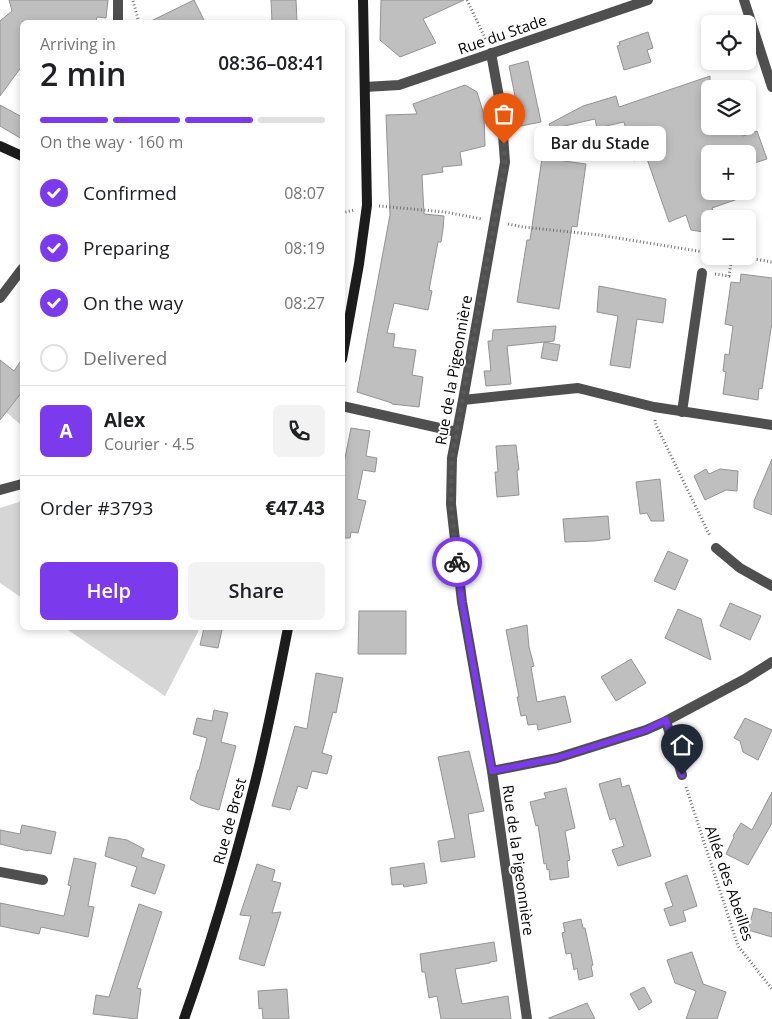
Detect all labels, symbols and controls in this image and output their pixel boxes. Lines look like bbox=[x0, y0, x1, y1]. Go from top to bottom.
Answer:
street label: Rue du Stade bbox=[455, 9, 549, 59]
map controls bbox=[701, 15, 756, 265]
button: locate bbox=[701, 15, 756, 70]
text: Arriving in bbox=[40, 33, 116, 55]
text: 08:36–08:41 bbox=[218, 50, 325, 76]
text: 2 min bbox=[40, 52, 126, 95]
button: layers bbox=[701, 80, 756, 135]
pin bbox=[483, 93, 525, 144]
icon: bag bbox=[490, 100, 518, 128]
callout: Bar du Stade bbox=[534, 126, 666, 162]
text: On the way · 160 m bbox=[40, 131, 183, 153]
text: Bar du Stade bbox=[551, 132, 649, 154]
button: + bbox=[701, 145, 756, 200]
icon: check bbox=[40, 179, 68, 207]
text: Confirmed bbox=[83, 180, 177, 206]
text: 08:07 bbox=[284, 182, 325, 204]
button: − bbox=[701, 210, 756, 265]
icon: check bbox=[40, 234, 68, 262]
text: Preparing bbox=[83, 235, 170, 261]
text: 08:19 bbox=[284, 237, 325, 259]
icon: check bbox=[40, 289, 68, 317]
text: On the way bbox=[83, 290, 183, 316]
text: 08:27 bbox=[284, 292, 325, 314]
street label: Rue de la Pigeonnière bbox=[430, 293, 476, 447]
text: Delivered bbox=[83, 345, 167, 371]
button: phone bbox=[273, 405, 325, 457]
text: Alex bbox=[104, 407, 145, 433]
text: A bbox=[59, 418, 73, 444]
text: Courier · 4.5 bbox=[104, 433, 195, 455]
text: Order #3793 bbox=[40, 495, 153, 521]
text: €47.43 bbox=[265, 495, 325, 521]
courier bbox=[432, 537, 482, 587]
icon: bike bbox=[443, 548, 471, 576]
button: Help bbox=[40, 562, 178, 620]
button: Share bbox=[188, 562, 325, 620]
pin bbox=[661, 724, 703, 775]
icon: home bbox=[668, 731, 696, 759]
street label: Rue de Brest bbox=[208, 775, 250, 867]
street label: Rue de la Pigeonnière bbox=[499, 783, 539, 937]
street label: Allée des Abeilles bbox=[701, 823, 759, 943]

